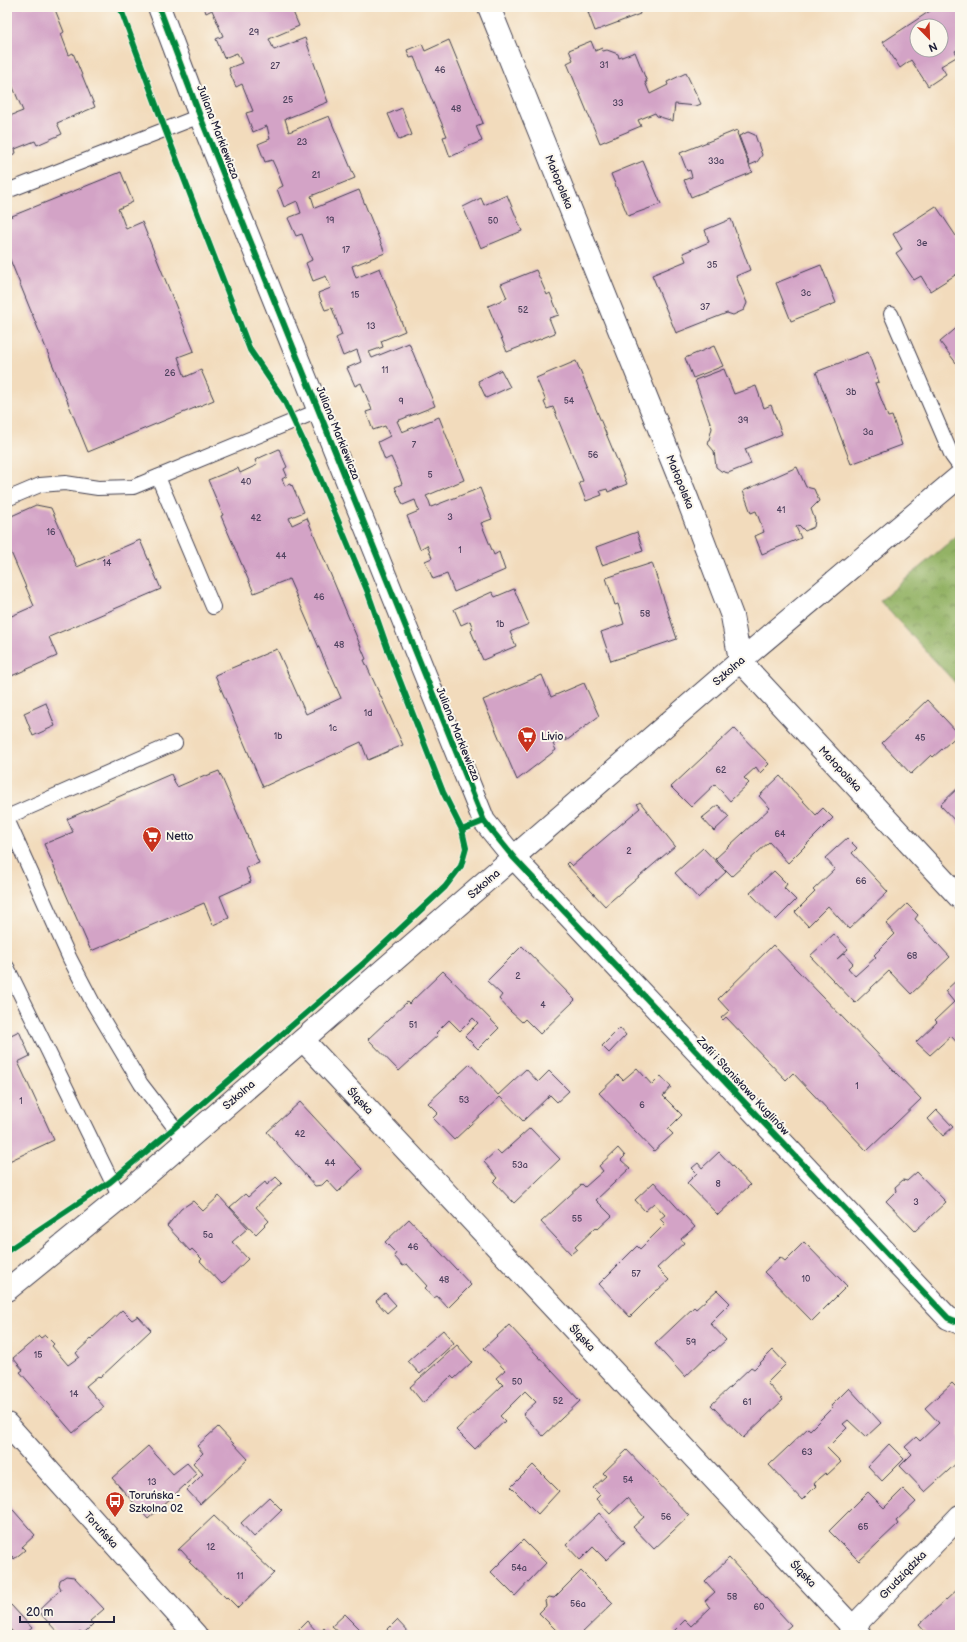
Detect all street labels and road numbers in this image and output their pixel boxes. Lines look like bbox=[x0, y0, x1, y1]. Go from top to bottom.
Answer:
street label: Juliana Markiewicza bbox=[194, 83, 242, 181]
street label: Małopolska bbox=[542, 153, 576, 211]
street label: Juliana Markiewicza bbox=[313, 384, 363, 482]
street label: Małopolska bbox=[663, 453, 697, 511]
street label: Szkolna bbox=[710, 654, 748, 688]
street label: Juliana Markiewicza bbox=[433, 685, 483, 783]
street label: Małopolska bbox=[816, 744, 864, 794]
street label: Szkolna bbox=[465, 867, 503, 901]
street label: Zofii i Stanisława Kuglinów bbox=[693, 1033, 792, 1138]
street label: Szkolna bbox=[220, 1078, 258, 1112]
street label: Śląska bbox=[344, 1084, 376, 1117]
street label: Śląska bbox=[566, 1321, 598, 1354]
street label: Toruńska bbox=[81, 1509, 121, 1551]
street label: Grudziądzka bbox=[877, 1548, 929, 1602]
street label: Śląska bbox=[787, 1557, 819, 1590]

